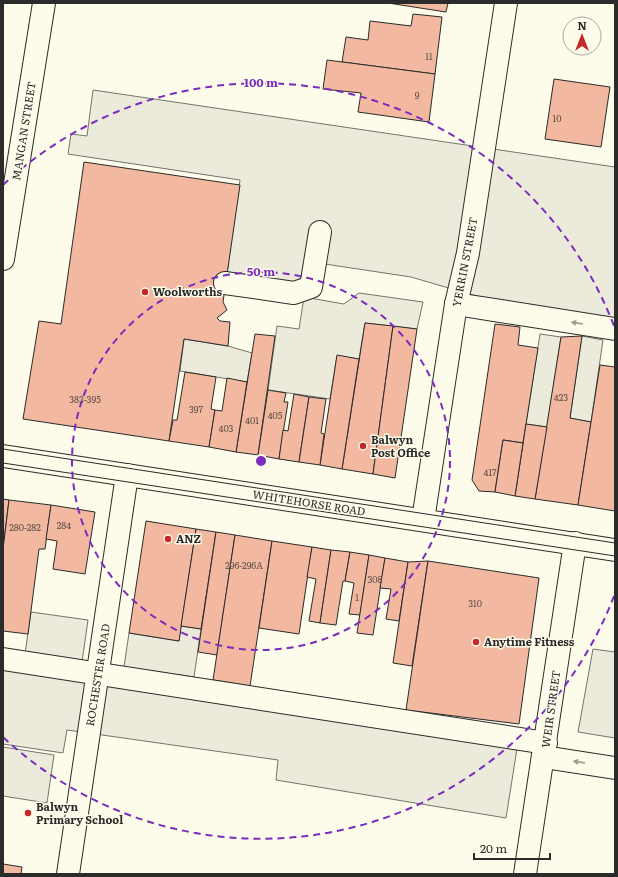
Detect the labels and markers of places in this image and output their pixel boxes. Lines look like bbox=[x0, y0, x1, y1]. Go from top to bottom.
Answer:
place label: Woolworths bbox=[153, 283, 223, 299]
marker: Woolworths bbox=[140, 287, 150, 297]
place label: Balwyn Post Office bbox=[371, 431, 430, 460]
marker: Balwyn Post Office bbox=[358, 441, 368, 451]
centre of rings bbox=[254, 454, 268, 468]
place label: ANZ bbox=[176, 530, 202, 546]
marker: ANZ bbox=[163, 534, 173, 544]
place label: Anytime Fitness bbox=[484, 633, 575, 649]
marker: Anytime Fitness bbox=[471, 637, 481, 647]
place label: Balwyn Primary School bbox=[36, 798, 123, 827]
marker: Balwyn Primary School bbox=[23, 808, 33, 818]

